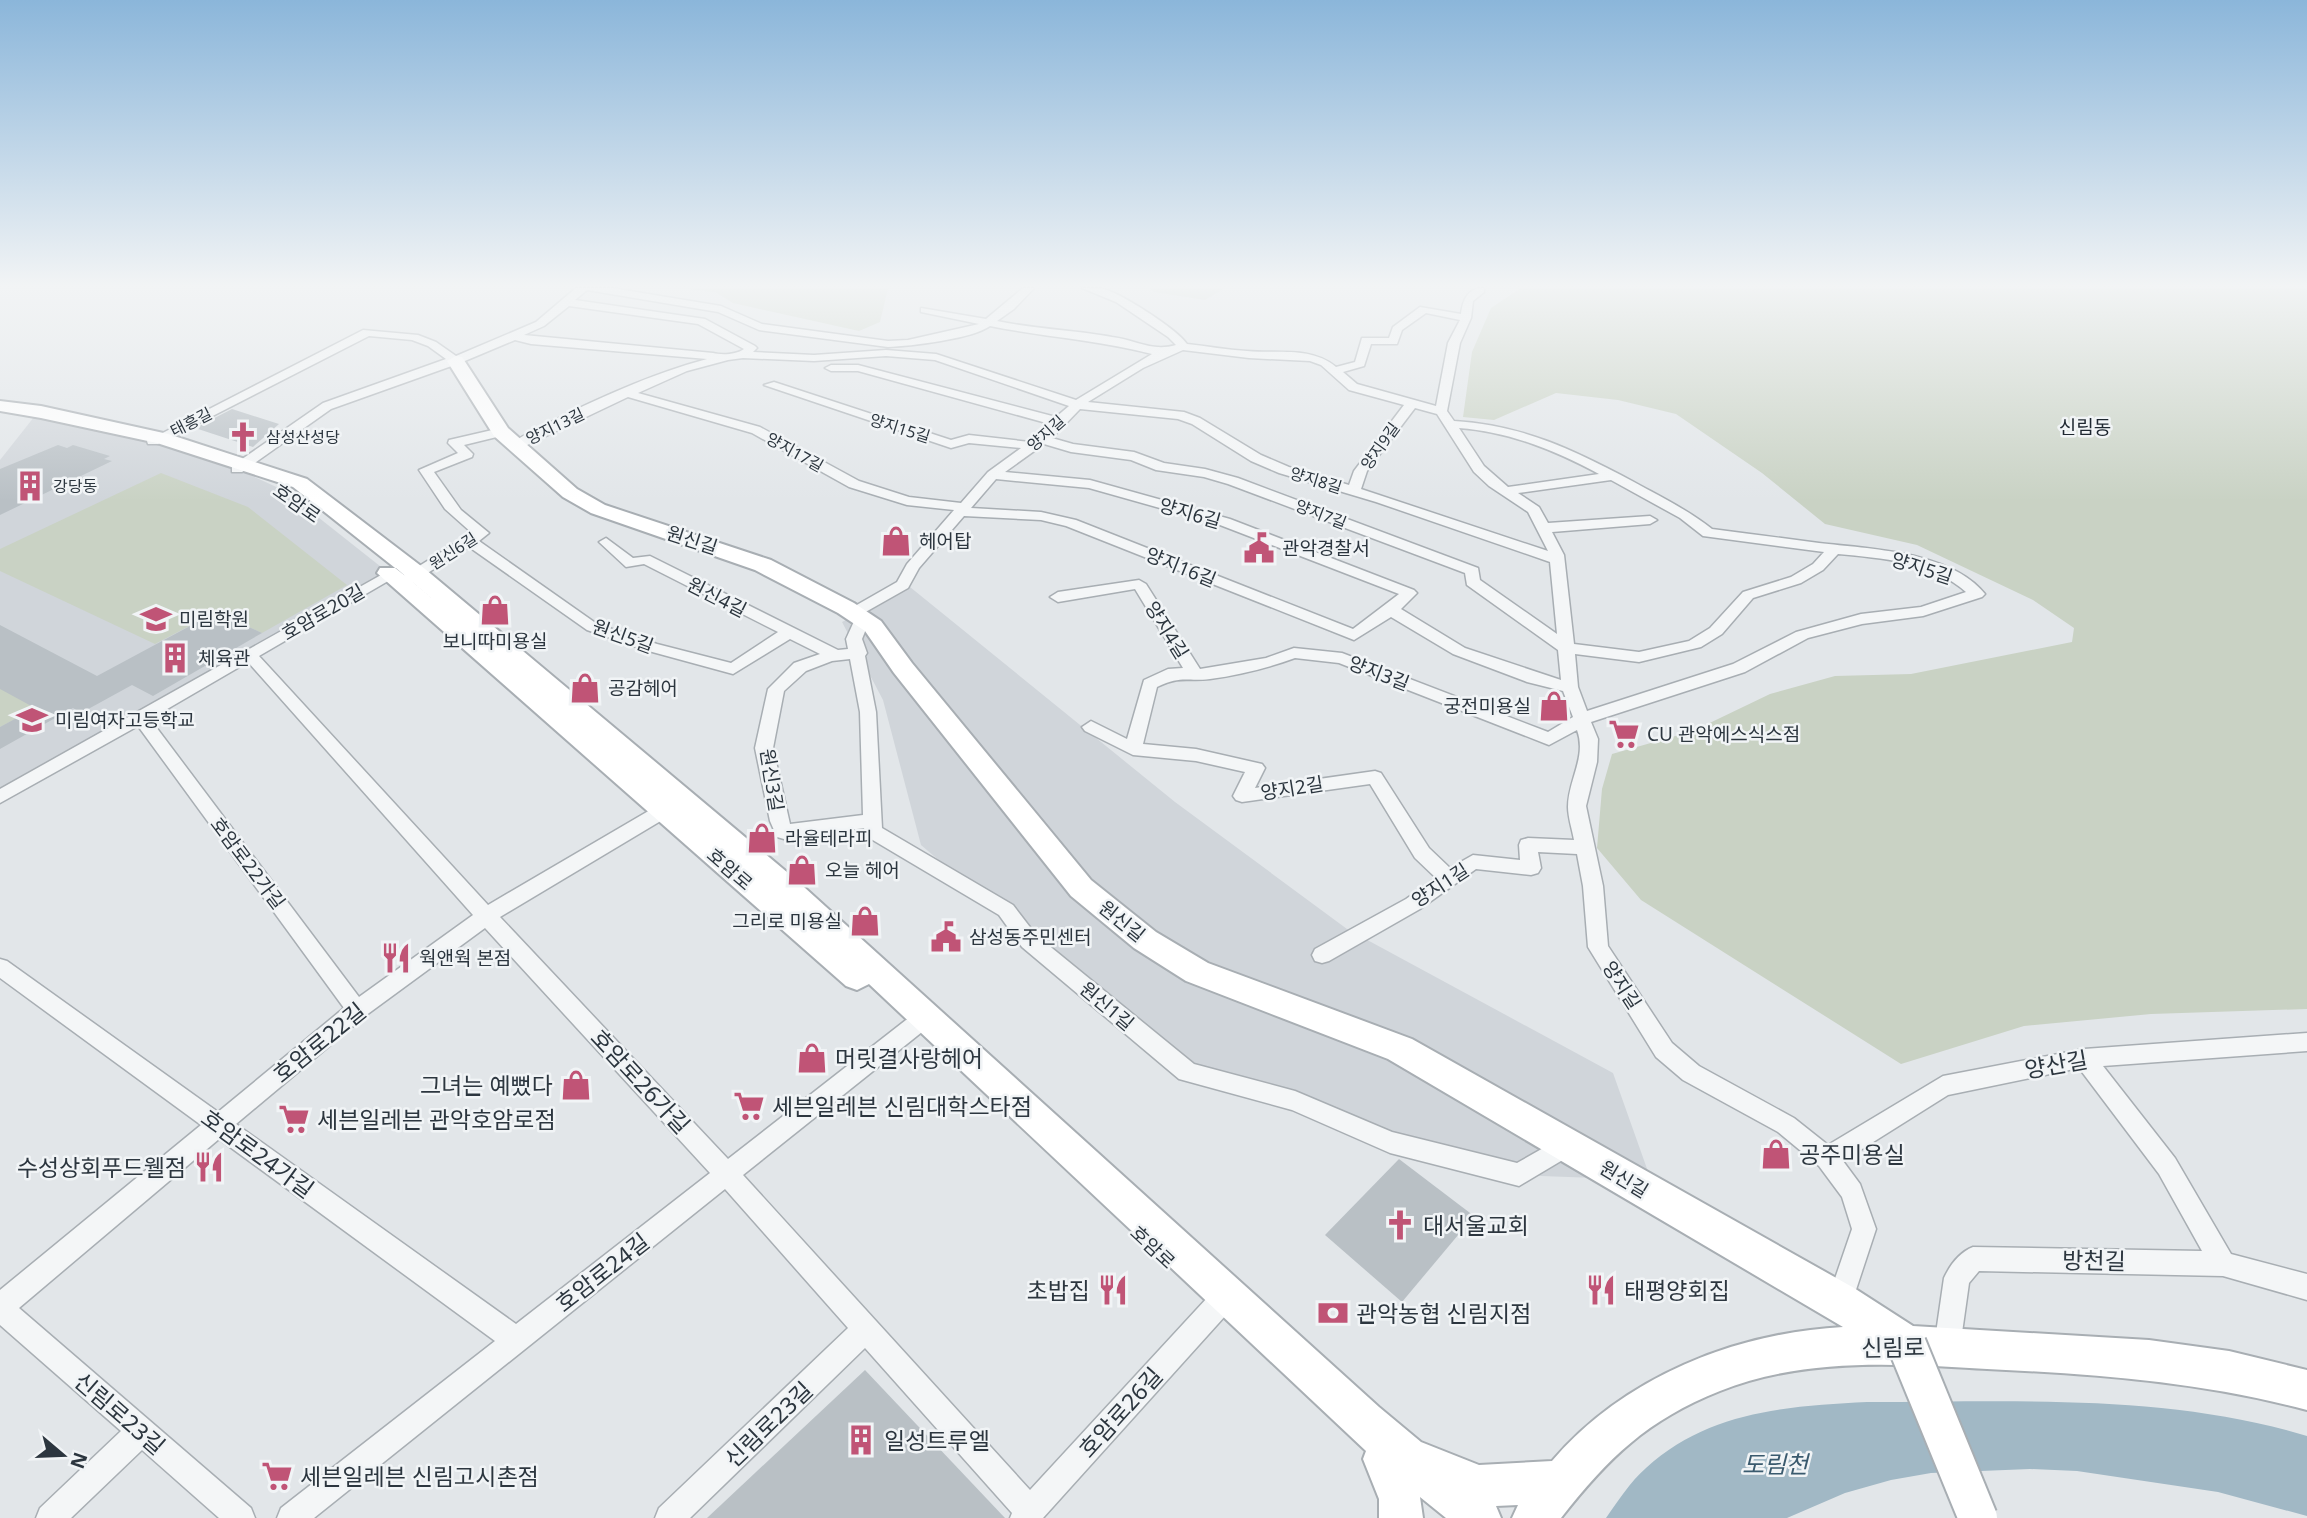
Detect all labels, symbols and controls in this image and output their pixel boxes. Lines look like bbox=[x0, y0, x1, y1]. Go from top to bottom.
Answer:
street label: 태흥길 bbox=[166, 402, 216, 442]
street label: 양지13길 bbox=[522, 402, 588, 450]
street label: 양지15길 bbox=[867, 408, 933, 448]
street label: 양지길 bbox=[1022, 410, 1070, 456]
district label: 신림동 bbox=[2059, 414, 2111, 440]
street label: 양지9길 bbox=[1355, 418, 1405, 474]
church icon: 삼성산성당 bbox=[226, 420, 260, 454]
place label: 삼성산성당 bbox=[266, 426, 340, 448]
street label: 양지17길 bbox=[762, 427, 828, 477]
street label: 양지8길 bbox=[1287, 462, 1345, 498]
building icon: 강당동 bbox=[13, 469, 47, 503]
place label: 강당동 bbox=[53, 475, 97, 497]
street label: 호암로 bbox=[268, 477, 326, 529]
street label: 양지6길 bbox=[1156, 492, 1224, 534]
street label: 양지7길 bbox=[1292, 494, 1350, 534]
street label: 원신길 bbox=[663, 520, 721, 560]
shop icon: 헤어탑 bbox=[879, 524, 913, 558]
street label: 원신6길 bbox=[425, 527, 481, 575]
place label: 헤어탑 bbox=[919, 528, 972, 554]
public building icon: 관악경찰서 bbox=[1242, 531, 1276, 565]
place label: 관악경찰서 bbox=[1282, 535, 1369, 561]
street label: 양지16길 bbox=[1142, 541, 1220, 593]
street label: 양지5길 bbox=[1888, 546, 1956, 590]
street label: 원신4길 bbox=[683, 571, 751, 623]
street label: 호암로20길 bbox=[277, 578, 369, 646]
shop icon: 보니따미용실 bbox=[478, 593, 512, 627]
street label: 양지4길 bbox=[1139, 596, 1195, 664]
school or university icon: 미림학원 bbox=[139, 602, 173, 636]
place label: 미림학원 bbox=[179, 606, 249, 632]
street label: 원신5길 bbox=[589, 613, 657, 659]
place label: 보니따미용실 bbox=[443, 628, 547, 654]
building icon: 체육관 bbox=[158, 641, 192, 675]
place label: 체육관 bbox=[198, 645, 250, 671]
street label: 양지3길 bbox=[1345, 650, 1413, 696]
shop icon: 공감헤어 bbox=[568, 671, 602, 705]
place label: 공감헤어 bbox=[608, 675, 678, 701]
shop icon: 궁전미용실 bbox=[1537, 689, 1571, 723]
place label: 궁전미용실 bbox=[1444, 693, 1531, 719]
school or university icon: 미림여자고등학교 bbox=[15, 703, 49, 737]
place label: 미림여자고등학교 bbox=[55, 707, 195, 733]
supermarket icon: CU 관악에스식스점 bbox=[1607, 717, 1641, 751]
place label: CU 관악에스식스점 bbox=[1647, 721, 1800, 747]
street label: 원신3길 bbox=[754, 747, 790, 813]
street label: 양지2길 bbox=[1259, 770, 1325, 806]
street label: 호암로22가길 bbox=[205, 812, 291, 914]
shop icon: 라율테라피 bbox=[745, 821, 779, 855]
place label: 라율테라피 bbox=[785, 825, 872, 851]
street label: 호암로 bbox=[702, 842, 758, 896]
shop icon: 오늘 헤어 bbox=[785, 853, 819, 887]
place label: 오늘 헤어 bbox=[825, 857, 900, 883]
street label: 양지1길 bbox=[1406, 857, 1474, 913]
street label: 원신길 bbox=[1093, 894, 1151, 948]
shop icon: 그리로 미용실 bbox=[848, 904, 882, 938]
place label: 그리로 미용실 bbox=[732, 908, 842, 934]
public building icon: 삼성동주민센터 bbox=[929, 920, 963, 954]
place label: 삼성동주민센터 bbox=[969, 924, 1091, 950]
restaurant icon: 웍앤웍 본점 bbox=[379, 941, 413, 975]
place label: 웍앤웍 본점 bbox=[419, 945, 511, 971]
street label: 양지길 bbox=[1597, 956, 1647, 1014]
street label: 원신1길 bbox=[1074, 976, 1140, 1036]
street label: 호암로22길 bbox=[266, 995, 372, 1089]
street label: 호암로26가길 bbox=[584, 1022, 698, 1140]
shop icon: 머릿결사랑헤어 bbox=[795, 1041, 829, 1075]
place label: 머릿결사랑헤어 bbox=[835, 1042, 983, 1074]
street label: 양산길 bbox=[2022, 1043, 2090, 1085]
shop icon: 그녀는 예뻤다 bbox=[559, 1068, 593, 1102]
place label: 그녀는 예뻤다 bbox=[420, 1069, 553, 1101]
supermarket icon: 세븐일레븐 신림대학스타점 bbox=[732, 1089, 766, 1123]
place label: 세븐일레븐 신림대학스타점 bbox=[772, 1090, 1032, 1122]
street label: 호암로24가길 bbox=[195, 1101, 321, 1205]
supermarket icon: 세븐일레븐 관악호암로점 bbox=[277, 1102, 311, 1136]
place label: 세븐일레븐 관악호암로점 bbox=[317, 1103, 556, 1135]
shop icon: 공주미용실 bbox=[1759, 1137, 1793, 1171]
place label: 공주미용실 bbox=[1799, 1138, 1905, 1170]
restaurant icon: 수성상회푸드웰점 bbox=[192, 1150, 226, 1184]
place label: 수성상회푸드웰점 bbox=[17, 1151, 186, 1183]
street label: 원신길 bbox=[1595, 1154, 1653, 1204]
church icon: 대서울교회 bbox=[1383, 1208, 1417, 1242]
place label: 대서울교회 bbox=[1423, 1209, 1529, 1241]
street label: 호암로 bbox=[1125, 1220, 1181, 1274]
street label: 호암로24길 bbox=[548, 1225, 656, 1319]
street label: 방천길 bbox=[2062, 1243, 2126, 1277]
restaurant icon: 초밥집 bbox=[1096, 1273, 1130, 1307]
restaurant icon: 태평양회집 bbox=[1584, 1273, 1618, 1307]
place label: 초밥집 bbox=[1027, 1274, 1090, 1306]
place label: 태평양회집 bbox=[1624, 1274, 1730, 1306]
bank icon: 관악농협 신림지점 bbox=[1316, 1296, 1350, 1330]
place label: 관악농협 신림지점 bbox=[1356, 1297, 1531, 1329]
street label: 신림로 bbox=[1861, 1330, 1925, 1364]
street label: 호암로26길 bbox=[1071, 1360, 1169, 1464]
street label: 신림로23길 bbox=[68, 1365, 172, 1461]
street label: 신림로23길 bbox=[717, 1374, 819, 1474]
north arrow bbox=[28, 1420, 98, 1490]
building icon: 일성트루엘 bbox=[844, 1423, 878, 1457]
place label: 일성트루엘 bbox=[884, 1424, 990, 1456]
water label: 도림천 bbox=[1742, 1447, 1811, 1480]
text: N bbox=[64, 1449, 94, 1472]
supermarket icon: 세븐일레븐 신림고시촌점 bbox=[260, 1459, 294, 1493]
place label: 세븐일레븐 신림고시촌점 bbox=[300, 1460, 539, 1492]

